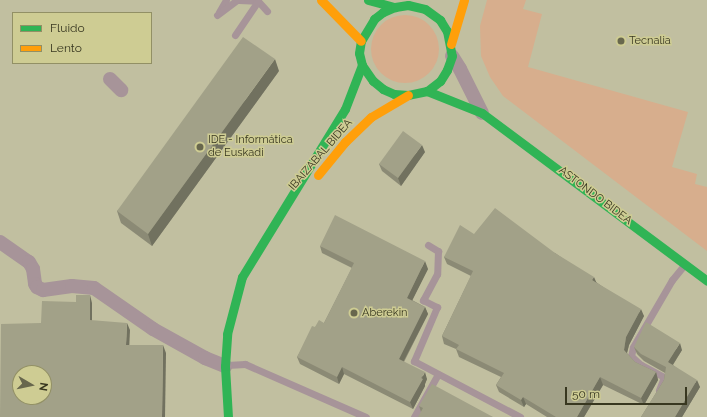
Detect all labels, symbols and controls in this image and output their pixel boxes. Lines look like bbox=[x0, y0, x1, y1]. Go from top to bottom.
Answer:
legend bbox=[12, 12, 152, 64]
text: Fluido bbox=[50, 21, 85, 35]
place label: Tecnalia bbox=[629, 34, 671, 48]
marker: Tecnalia bbox=[616, 36, 626, 46]
text: Lento bbox=[50, 41, 82, 55]
street label: IBAIZABAL BIDEA bbox=[286, 117, 356, 193]
place label: IDE - Informática de Euskadi bbox=[208, 134, 293, 160]
marker: IDE - Informática de Euskadi bbox=[195, 142, 205, 152]
street label: ASTONDO BIDEA bbox=[556, 164, 634, 228]
place label: Aberekin bbox=[362, 306, 407, 320]
marker: Aberekin bbox=[349, 308, 359, 318]
north arrow bbox=[12, 365, 52, 405]
scale bar bbox=[567, 379, 689, 405]
text: N bbox=[36, 382, 50, 392]
text: 50 m bbox=[572, 387, 600, 401]

